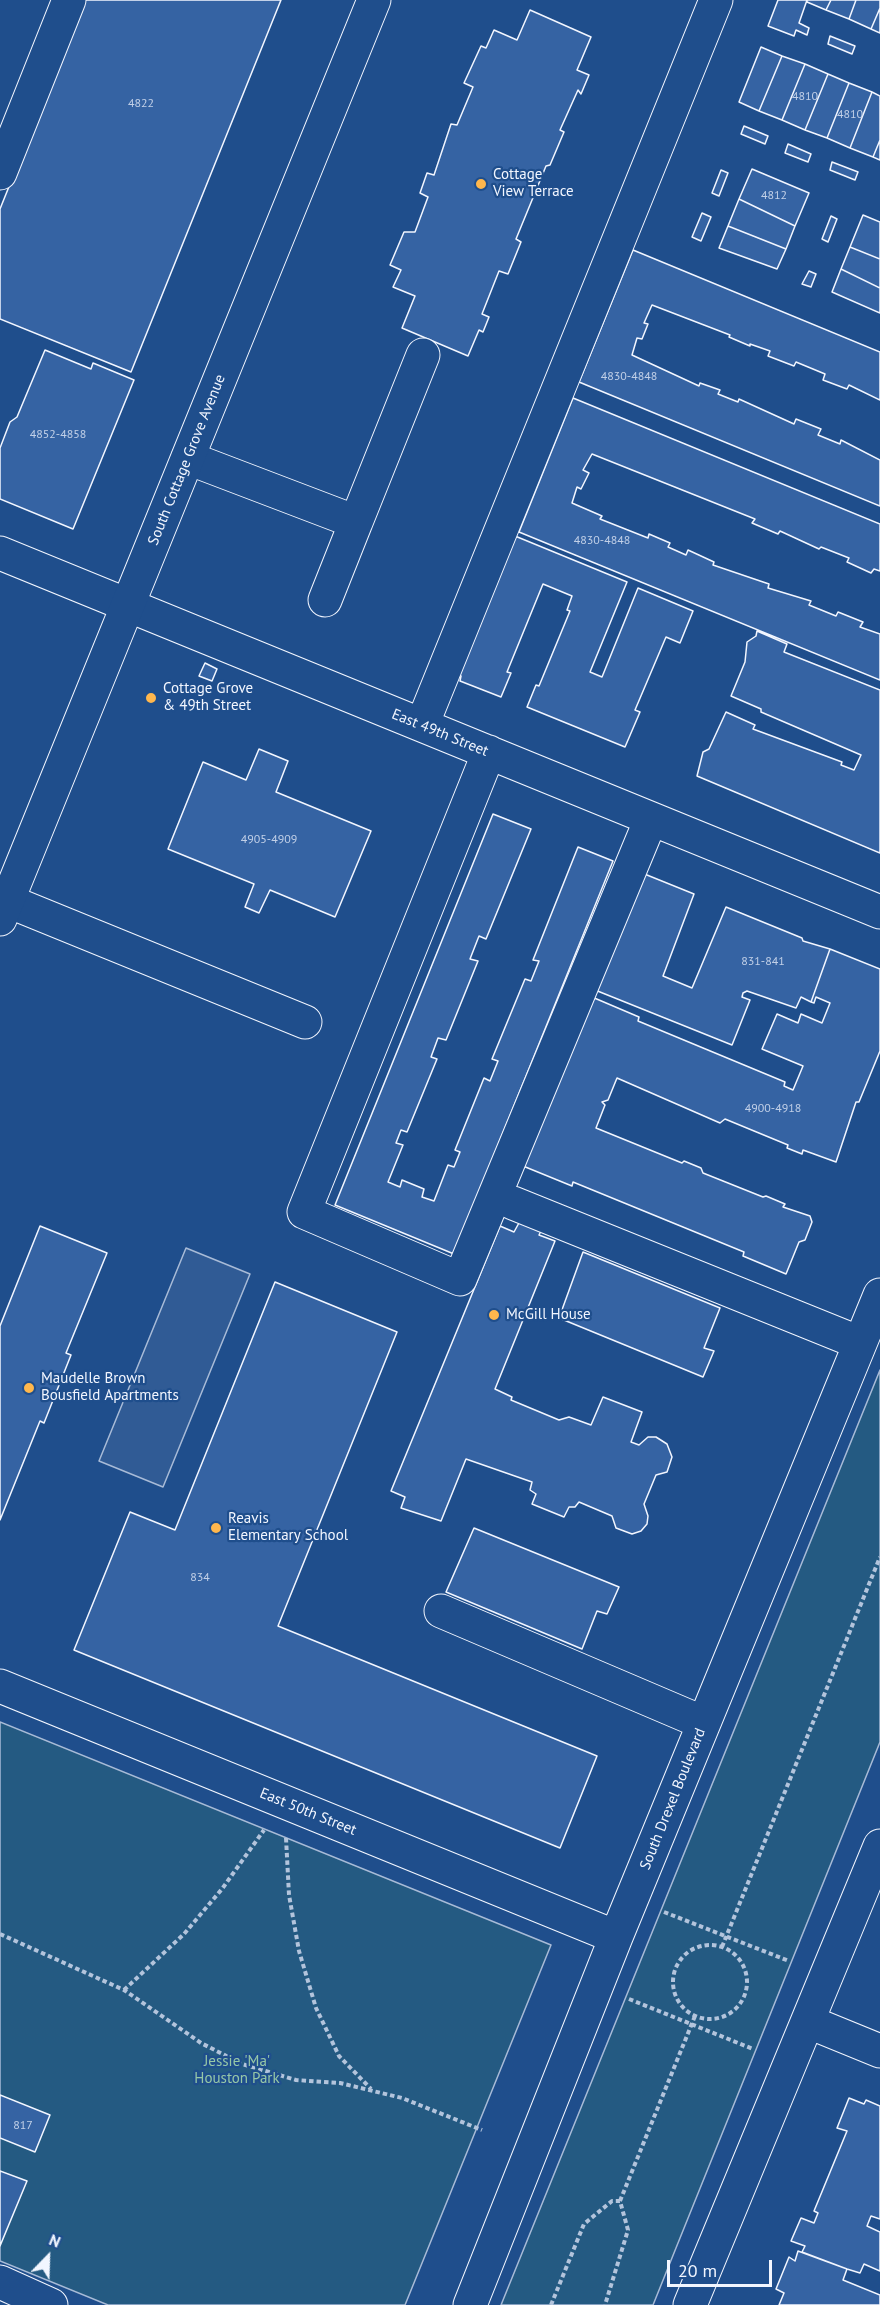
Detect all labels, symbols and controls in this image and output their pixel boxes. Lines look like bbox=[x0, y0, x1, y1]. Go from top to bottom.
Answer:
house number: 4810 bbox=[792, 90, 818, 104]
house number: 4822 bbox=[128, 97, 154, 111]
house number: 4810 bbox=[837, 108, 863, 122]
place label: Cottage View Terrace bbox=[493, 166, 574, 201]
marker: Cottage View Terrace bbox=[474, 177, 488, 191]
house number: 4812 bbox=[761, 189, 787, 203]
house number: 4830-4848 bbox=[601, 370, 657, 384]
street label: South Cottage Grove Avenue bbox=[144, 372, 230, 548]
house number: 4852-4858 bbox=[30, 428, 86, 442]
house number: 4830-4848 bbox=[574, 534, 630, 548]
place label: Cottage Grove & 49th Street bbox=[163, 680, 253, 715]
marker: Cottage Grove & 49th Street bbox=[144, 691, 158, 705]
street label: East 49th Street bbox=[389, 705, 491, 761]
house number: 4905-4909 bbox=[241, 833, 297, 847]
house number: 831-841 bbox=[741, 955, 785, 969]
house number: 4900-4918 bbox=[745, 1102, 801, 1116]
place label: McGill House bbox=[506, 1306, 591, 1324]
marker: McGill House bbox=[487, 1308, 501, 1322]
place label: Maudelle Brown Bousfield Apartments bbox=[41, 1370, 179, 1405]
marker: Maudelle Brown Bousfield Apartments bbox=[22, 1381, 36, 1395]
place label: Reavis Elementary School bbox=[228, 1510, 348, 1545]
marker: Reavis Elementary School bbox=[209, 1521, 223, 1535]
house number: 834 bbox=[190, 1571, 210, 1585]
street label: South Drexel Boulevard bbox=[636, 1725, 710, 1873]
street label: East 50th Street bbox=[257, 1784, 359, 1840]
park label: Jessie 'Ma' Houston Park bbox=[194, 2053, 280, 2088]
house number: 817 bbox=[13, 2119, 33, 2133]
north arrow bbox=[18, 2227, 78, 2287]
text: N bbox=[46, 2229, 64, 2252]
scale bar bbox=[670, 2248, 775, 2286]
text: 20 m bbox=[678, 2259, 717, 2282]

